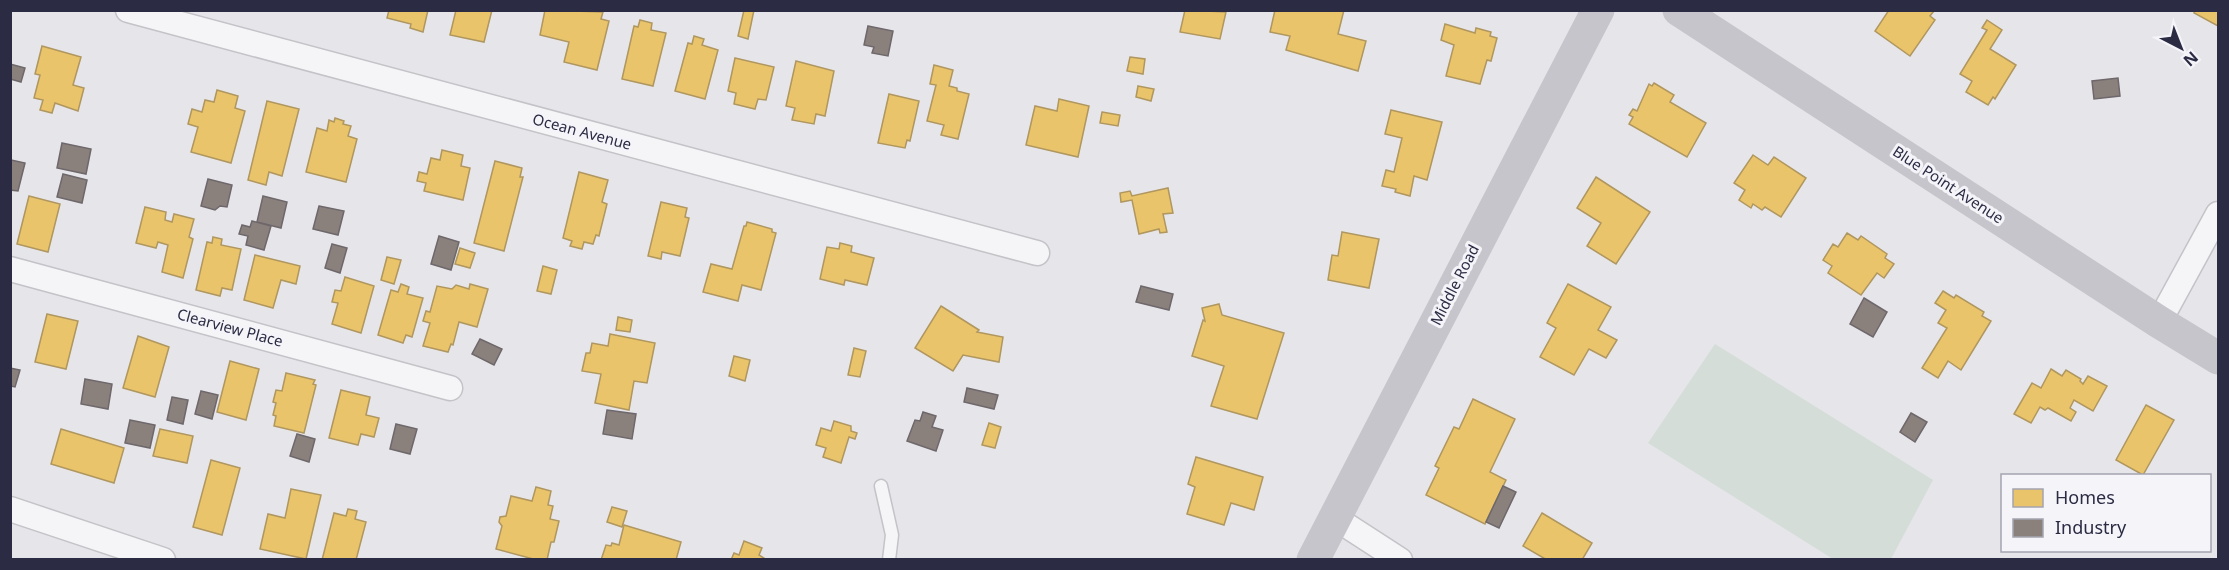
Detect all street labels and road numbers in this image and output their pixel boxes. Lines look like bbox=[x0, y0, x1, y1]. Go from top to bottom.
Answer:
street label: Ocean Avenue bbox=[531, 108, 634, 154]
street label: Blue Point Avenue bbox=[1889, 141, 2008, 228]
street label: Middle Road bbox=[1425, 241, 1483, 328]
street label: Clearview Place bbox=[175, 303, 285, 351]

